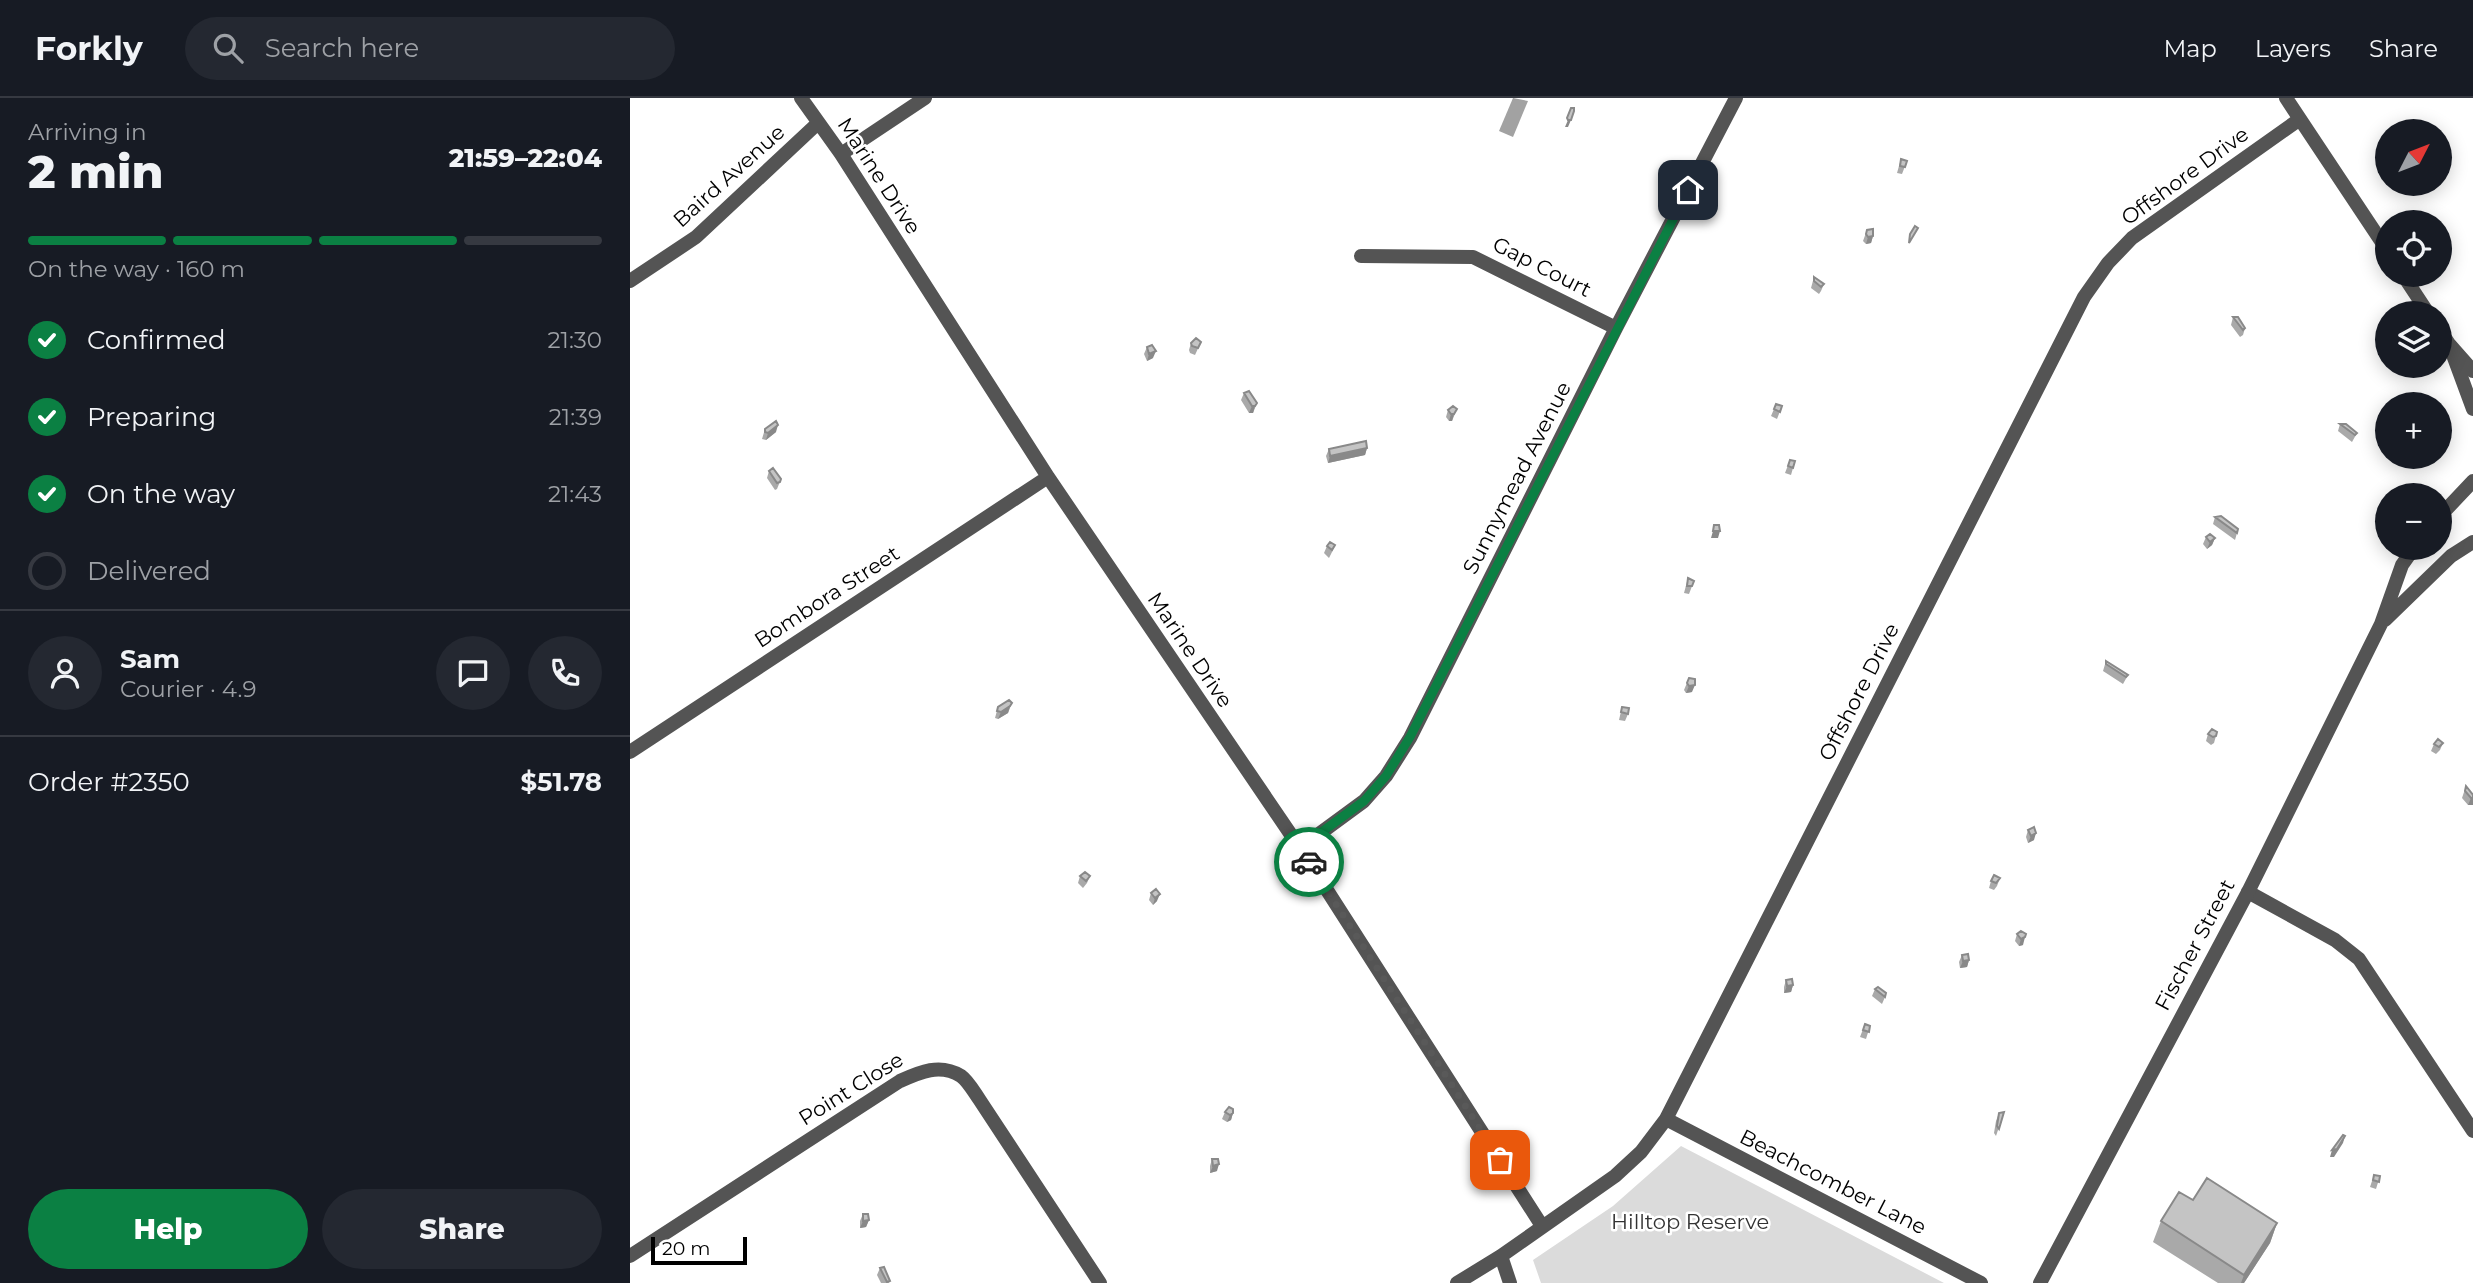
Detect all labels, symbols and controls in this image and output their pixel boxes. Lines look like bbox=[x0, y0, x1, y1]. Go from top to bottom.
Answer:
search box bbox=[185, 17, 675, 80]
text: Forkly bbox=[35, 28, 143, 68]
icon: search bbox=[209, 29, 247, 67]
text: Search here bbox=[265, 32, 419, 64]
text: Map bbox=[2163, 34, 2217, 63]
text: Layers bbox=[2255, 34, 2331, 63]
text: Share bbox=[2369, 34, 2438, 63]
street label: Marine Drive bbox=[833, 113, 926, 239]
text: Arriving in bbox=[28, 118, 147, 146]
street label: Baird Avenue bbox=[668, 119, 789, 232]
north arrow bbox=[2375, 119, 2452, 196]
map controls bbox=[2375, 119, 2452, 560]
street label: Offshore Drive bbox=[2116, 121, 2253, 230]
text: 21:59–22:04 bbox=[449, 142, 602, 174]
text: 2 min bbox=[28, 143, 163, 200]
pin bbox=[1658, 160, 1718, 220]
icon: home bbox=[1669, 171, 1707, 209]
button: locate bbox=[2375, 210, 2452, 287]
street label: Gap Court bbox=[1489, 231, 1596, 302]
text: On the way · 160 m bbox=[28, 255, 245, 283]
button: layers bbox=[2375, 301, 2452, 378]
icon: check bbox=[28, 321, 66, 359]
text: Confirmed bbox=[87, 324, 226, 356]
text: 21:30 bbox=[548, 326, 602, 354]
street label: Sunnymead Avenue bbox=[1457, 377, 1576, 578]
button: + bbox=[2375, 392, 2452, 469]
icon: check bbox=[28, 398, 66, 436]
text: Preparing bbox=[87, 401, 216, 433]
text: 21:39 bbox=[549, 403, 602, 431]
icon: check bbox=[28, 475, 66, 513]
text: On the way bbox=[87, 478, 235, 510]
text: 21:43 bbox=[548, 480, 602, 508]
button: − bbox=[2375, 483, 2452, 560]
street label: Bombora Street bbox=[750, 540, 904, 653]
text: Delivered bbox=[87, 555, 211, 587]
street label: Marine Drive bbox=[1143, 587, 1238, 712]
street label: Offshore Drive bbox=[1813, 619, 1904, 765]
button: person bbox=[28, 636, 102, 710]
button: chat bbox=[436, 636, 510, 710]
button: phone bbox=[528, 636, 602, 710]
text: Sam bbox=[120, 643, 180, 675]
text: Courier · 4.9 bbox=[120, 675, 256, 703]
text: Order #2350 bbox=[28, 766, 190, 798]
text: $51.78 bbox=[521, 766, 602, 798]
courier bbox=[1274, 827, 1344, 897]
icon: car bbox=[1290, 843, 1328, 881]
street label: Fischer Street bbox=[2149, 875, 2240, 1015]
street label: Point Close bbox=[794, 1047, 908, 1131]
street label: Beachcomber Lane bbox=[1736, 1124, 1931, 1239]
pin bbox=[1470, 1130, 1530, 1190]
icon: bag bbox=[1481, 1141, 1519, 1179]
button: Help bbox=[28, 1189, 308, 1269]
button: Share bbox=[322, 1189, 602, 1269]
park label: Hilltop Reserve bbox=[1611, 1209, 1769, 1234]
scale bar bbox=[651, 1234, 747, 1266]
text: 20 m bbox=[662, 1237, 710, 1260]

